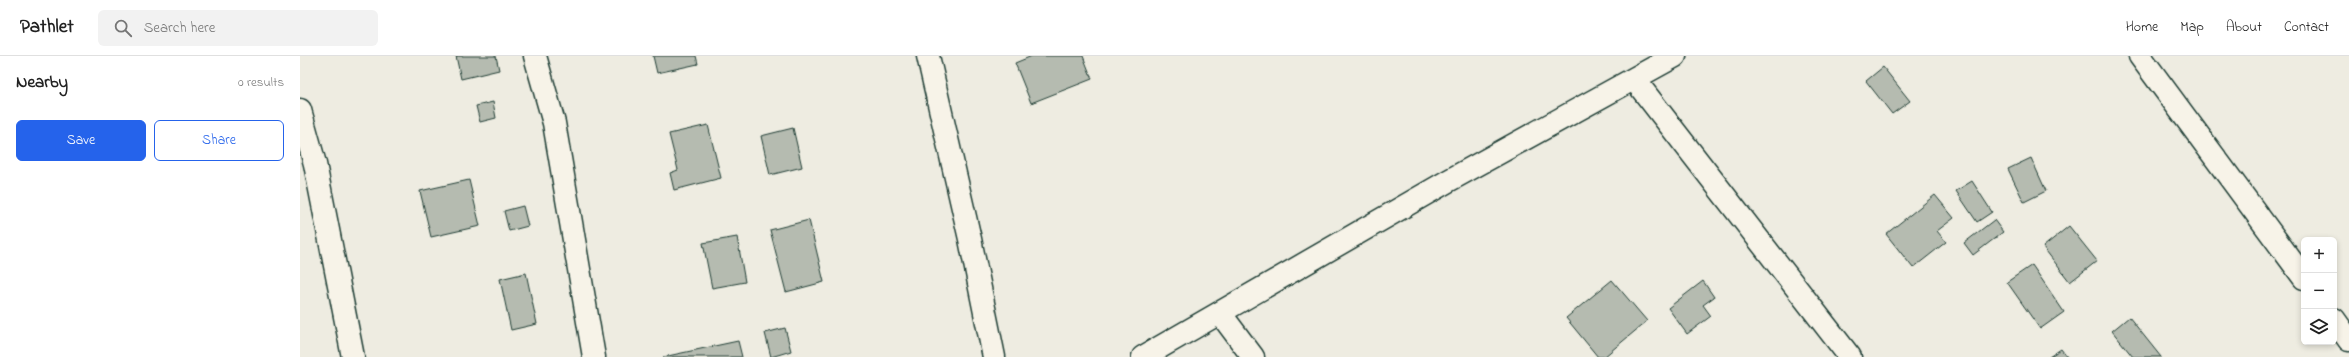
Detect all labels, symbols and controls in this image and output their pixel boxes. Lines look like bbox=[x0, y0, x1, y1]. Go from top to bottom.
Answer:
search box bbox=[98, 10, 378, 46]
text: Pathlet bbox=[20, 14, 74, 41]
icon: search bbox=[112, 17, 134, 39]
text: Search here bbox=[144, 17, 215, 39]
text: Home bbox=[2126, 17, 2158, 38]
text: Map bbox=[2180, 17, 2204, 38]
text: About bbox=[2226, 17, 2262, 38]
text: Contact bbox=[2284, 17, 2329, 38]
text: Nearby bbox=[16, 70, 68, 95]
text: 0 results bbox=[238, 73, 284, 92]
button: Save bbox=[16, 120, 146, 161]
button: Share bbox=[154, 120, 284, 161]
map controls bbox=[2301, 237, 2337, 345]
button: + bbox=[2301, 237, 2337, 273]
button: − bbox=[2301, 273, 2337, 309]
button: layers bbox=[2301, 309, 2337, 345]

